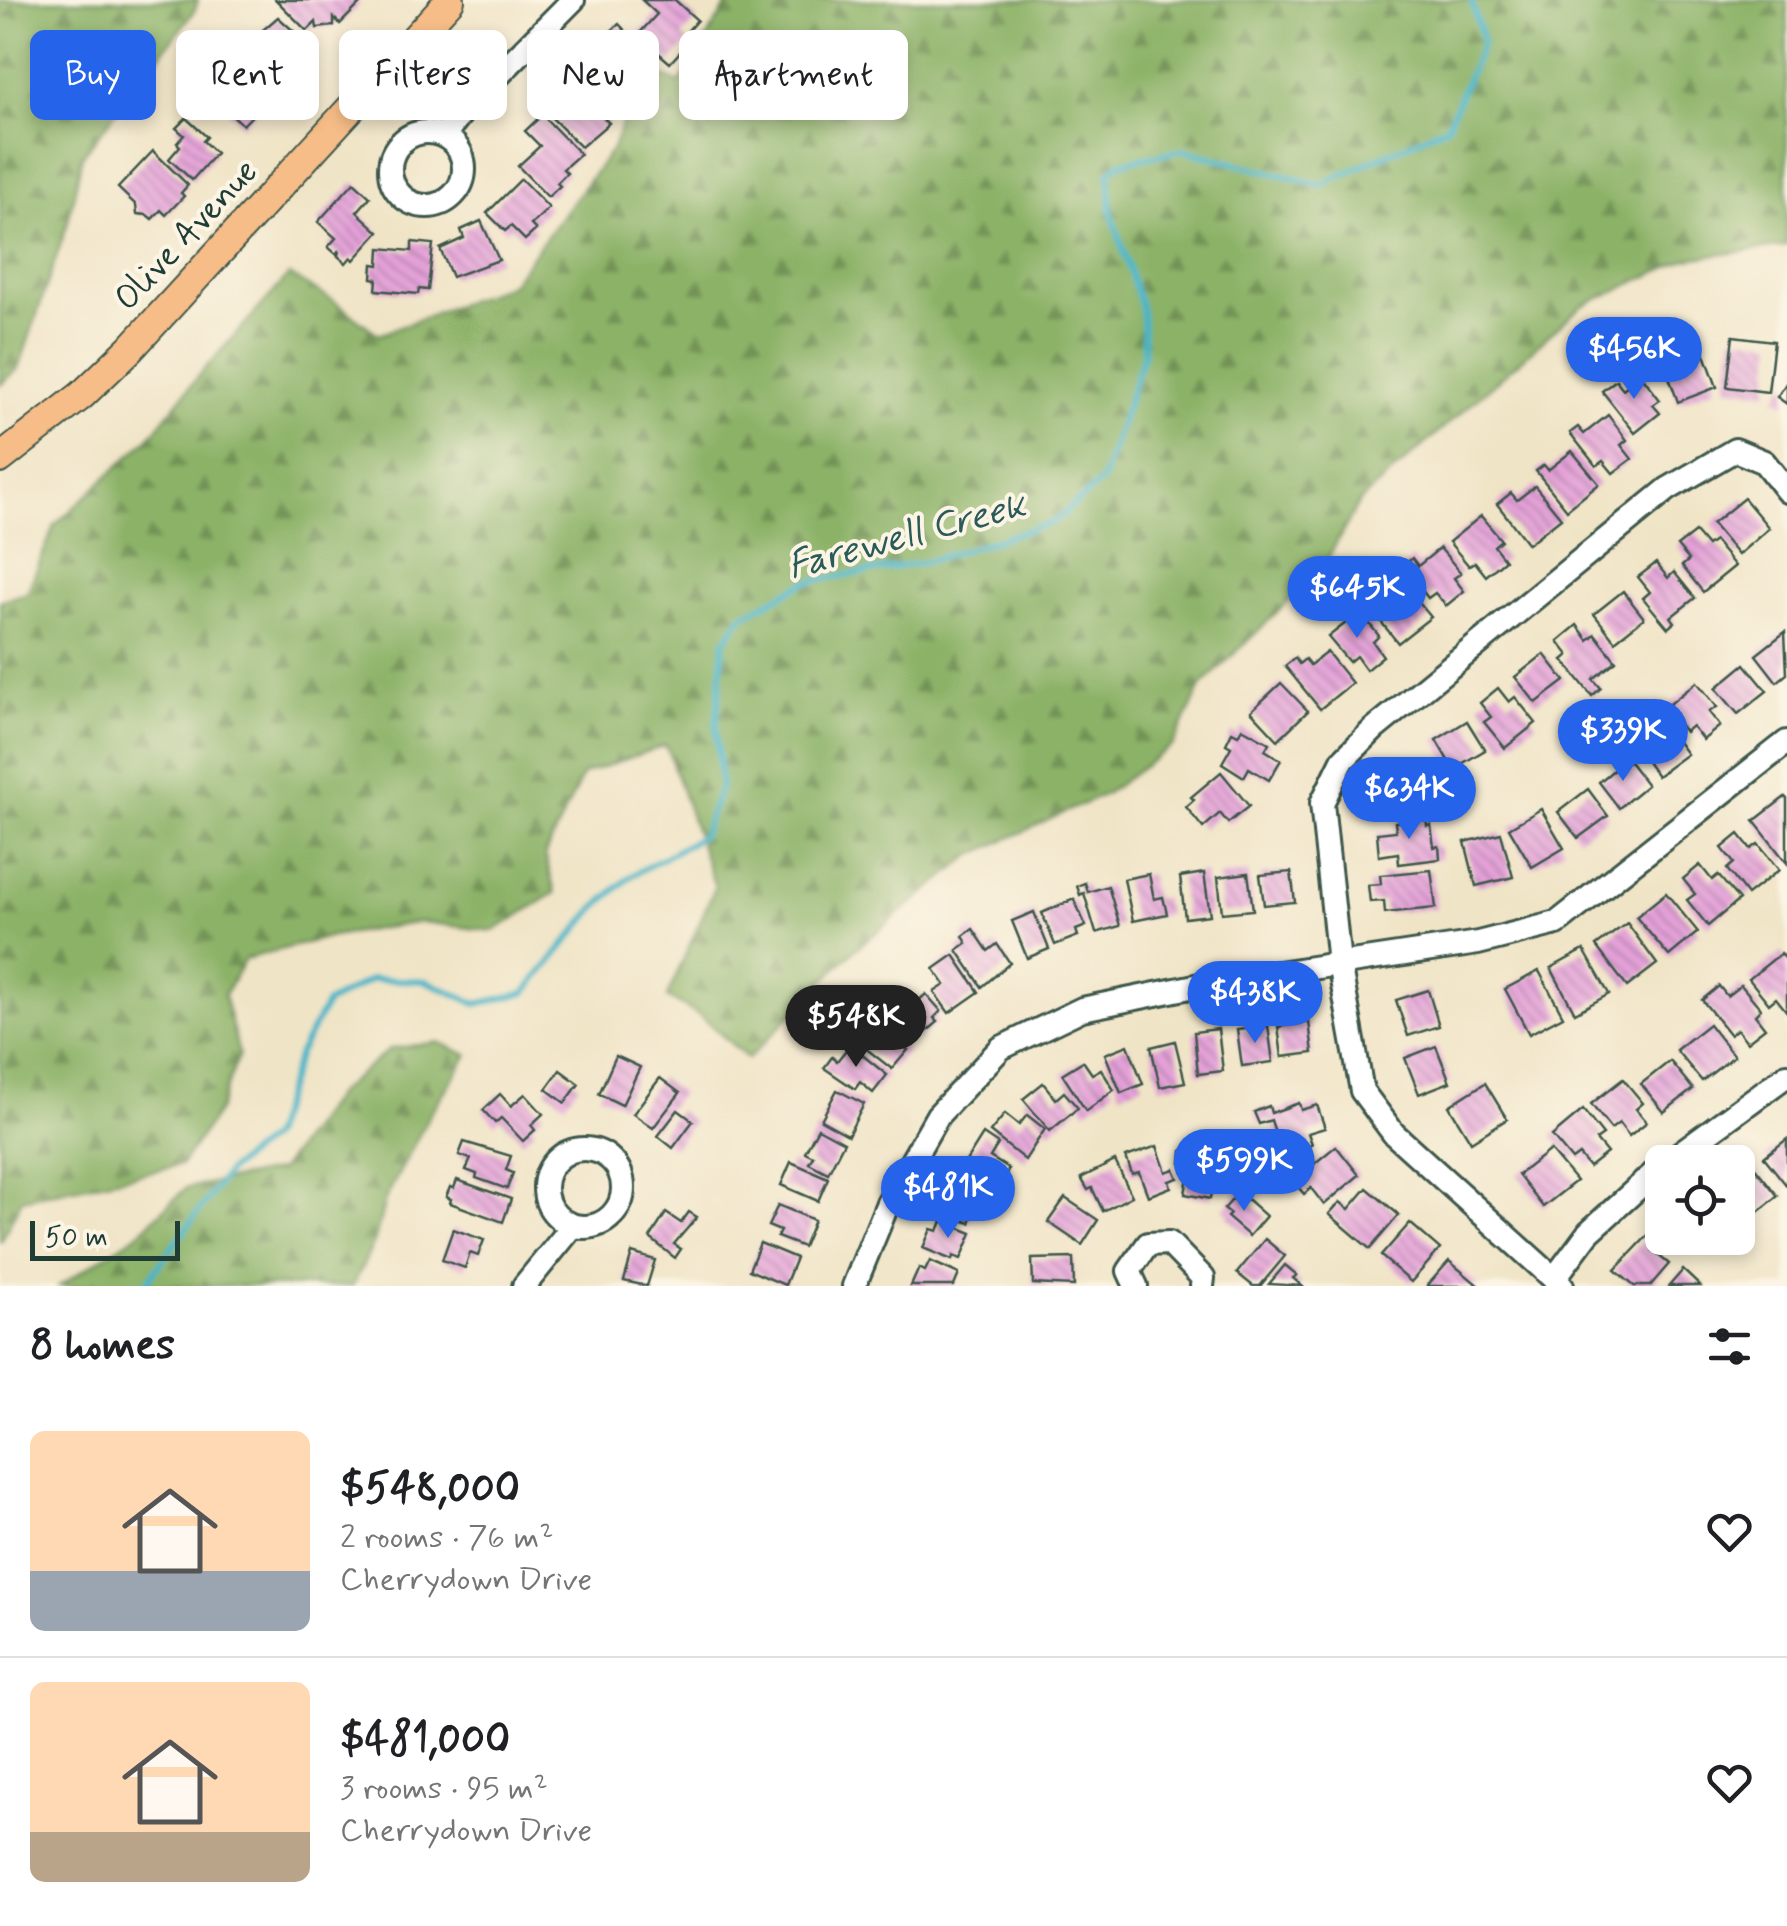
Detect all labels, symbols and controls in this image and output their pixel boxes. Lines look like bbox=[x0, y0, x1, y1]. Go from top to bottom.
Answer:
chip: Buy bbox=[30, 30, 156, 120]
chip: Rent bbox=[176, 30, 319, 120]
chip: Filters bbox=[339, 30, 507, 120]
chip: New bbox=[527, 30, 659, 120]
chip: Apartment bbox=[679, 30, 908, 120]
street label: Olive Avenue bbox=[104, 150, 269, 321]
pin: $456K bbox=[1564, 317, 1704, 402]
text: $456K bbox=[1588, 328, 1680, 370]
water label: Farewell Creek bbox=[782, 481, 1033, 592]
pin: $645K bbox=[1287, 556, 1427, 641]
text: $645K bbox=[1309, 567, 1405, 609]
pin: $339K bbox=[1553, 699, 1693, 784]
text: $339K bbox=[1580, 710, 1666, 752]
pin: $634K bbox=[1339, 757, 1479, 842]
text: $634K bbox=[1364, 768, 1454, 810]
pin: $438K bbox=[1185, 961, 1325, 1046]
text: $438K bbox=[1210, 972, 1300, 1014]
pin: $548K bbox=[786, 985, 926, 1070]
text: $548K bbox=[807, 996, 905, 1038]
pin: $599K bbox=[1174, 1129, 1314, 1214]
text: $599K bbox=[1196, 1140, 1292, 1182]
map controls bbox=[1645, 1145, 1755, 1255]
button: locate bbox=[1645, 1145, 1755, 1255]
pin: $481K bbox=[878, 1156, 1018, 1241]
text: $481K bbox=[903, 1167, 993, 1209]
scale bar bbox=[30, 1216, 180, 1260]
text: 50 m bbox=[45, 1220, 108, 1257]
text: 8 homes bbox=[30, 1319, 175, 1374]
icon: filters bbox=[1702, 1319, 1757, 1374]
text: $548,000 bbox=[340, 1462, 520, 1517]
icon: home bbox=[110, 1471, 230, 1591]
icon: heart bbox=[1702, 1504, 1757, 1559]
text: 2 rooms · 76 m² bbox=[340, 1517, 553, 1559]
text: Cherrydown Drive bbox=[340, 1559, 592, 1601]
text: $481,000 bbox=[340, 1713, 510, 1768]
icon: home bbox=[110, 1722, 230, 1842]
icon: heart bbox=[1702, 1755, 1757, 1810]
text: 3 rooms · 95 m² bbox=[340, 1768, 548, 1810]
text: Cherrydown Drive bbox=[340, 1810, 592, 1852]

